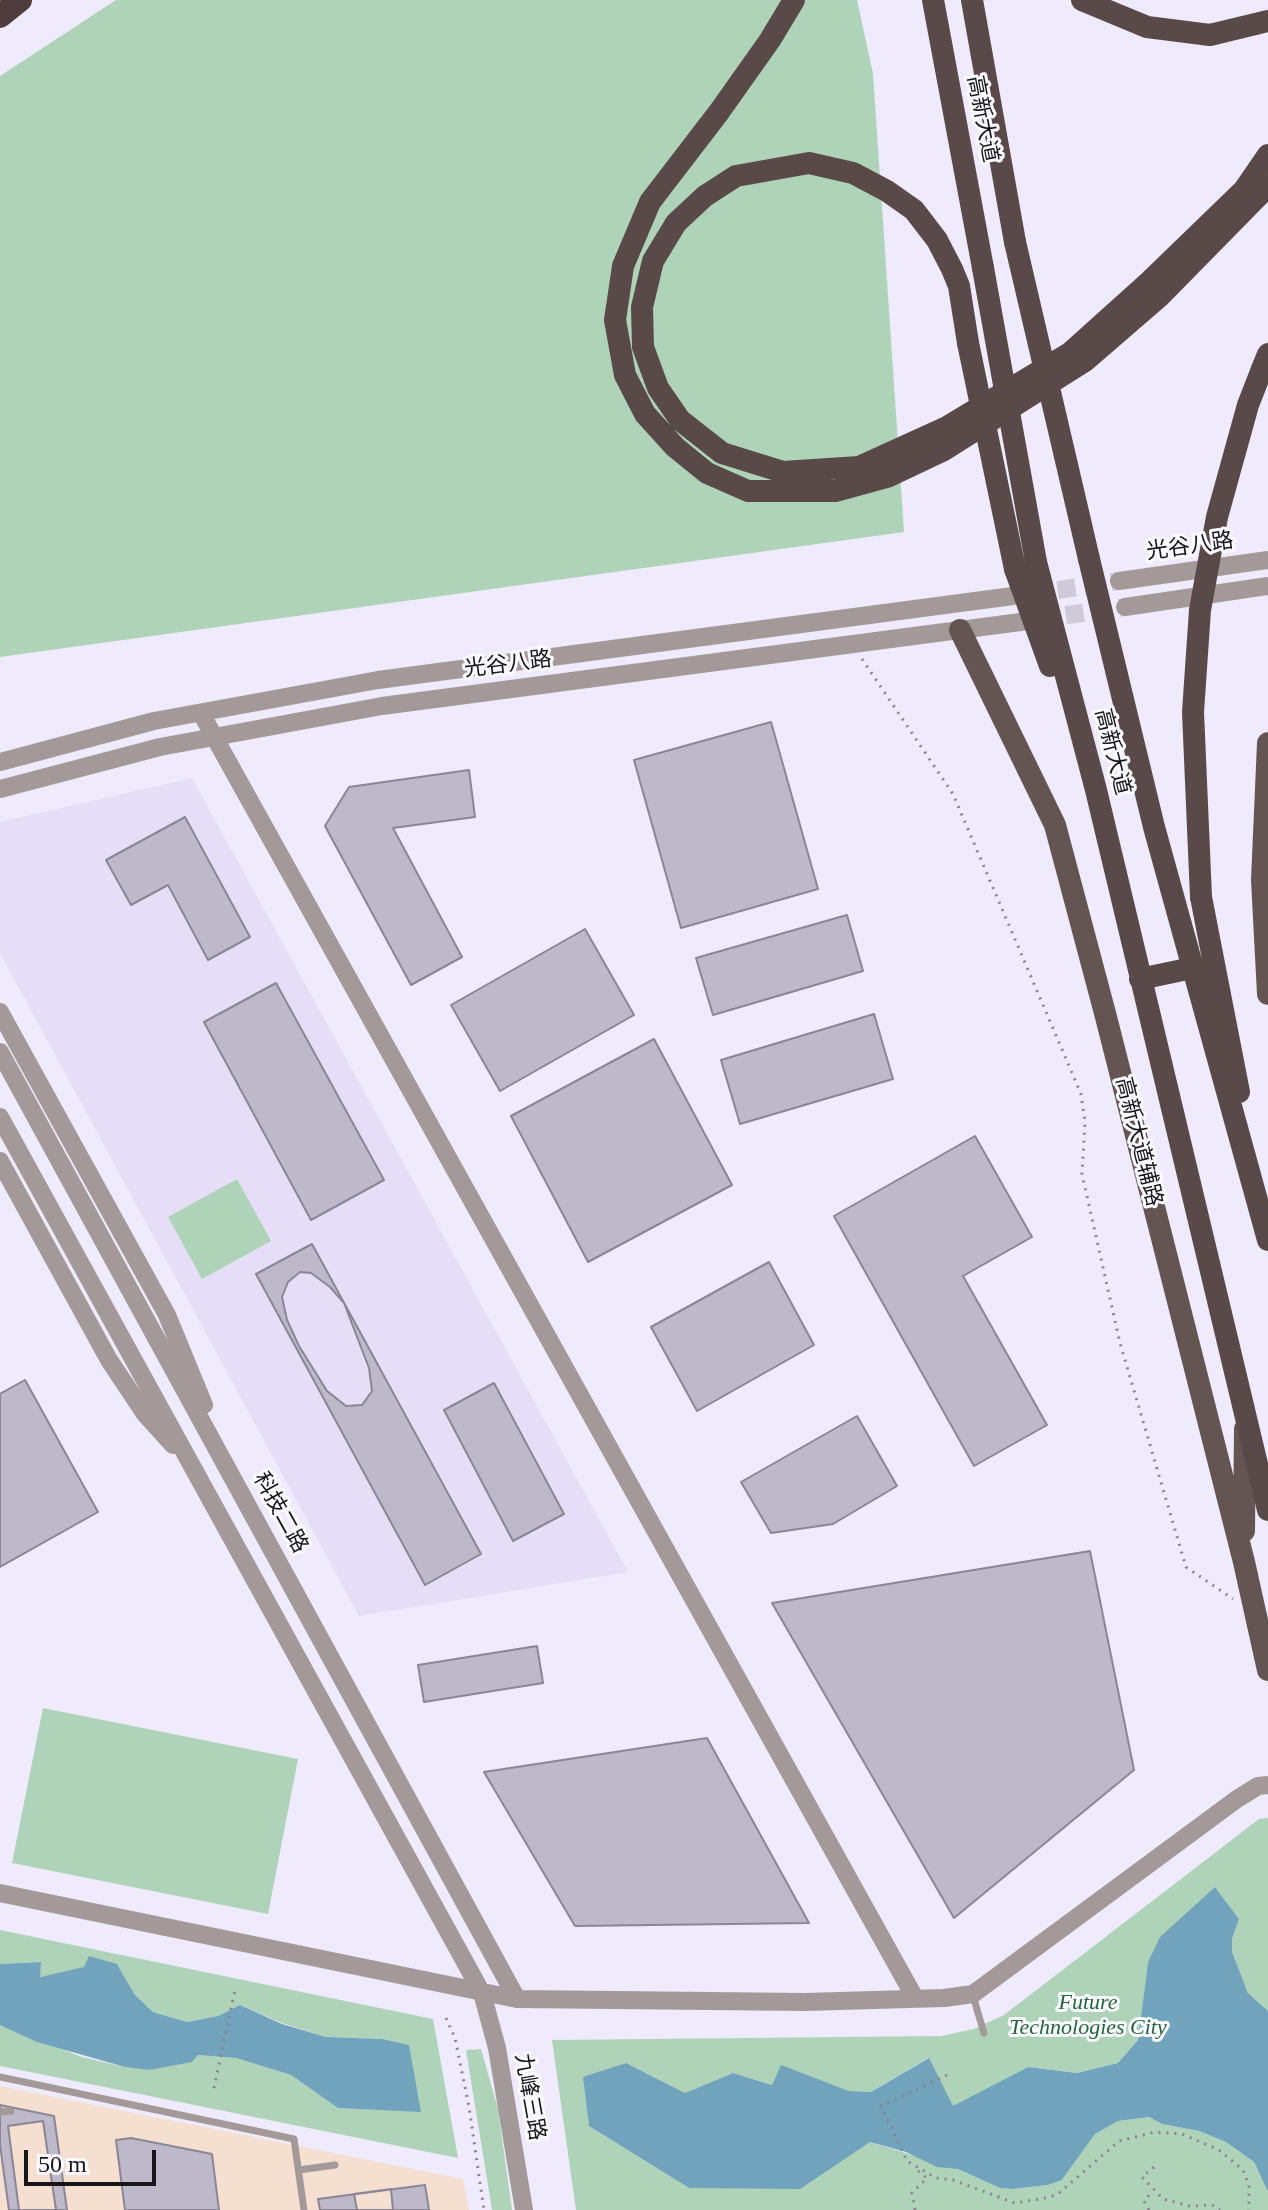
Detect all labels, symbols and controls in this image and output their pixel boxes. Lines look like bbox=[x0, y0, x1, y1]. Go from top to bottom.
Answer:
street label: 高新大道 bbox=[961, 73, 1003, 165]
street label: 光谷八路 bbox=[1145, 528, 1235, 566]
street label: 光谷八路 bbox=[463, 647, 553, 683]
street label: 高新大道 bbox=[1089, 706, 1135, 798]
street label: 高新大道辅路 bbox=[1109, 1075, 1167, 1209]
street label: 科技二路 bbox=[247, 1468, 313, 1558]
park label: Future Technologies City bbox=[1009, 1990, 1167, 2042]
street label: 九峰三路 bbox=[508, 2051, 550, 2143]
scale bar bbox=[28, 2134, 160, 2184]
text: 50 m bbox=[38, 2151, 87, 2177]

